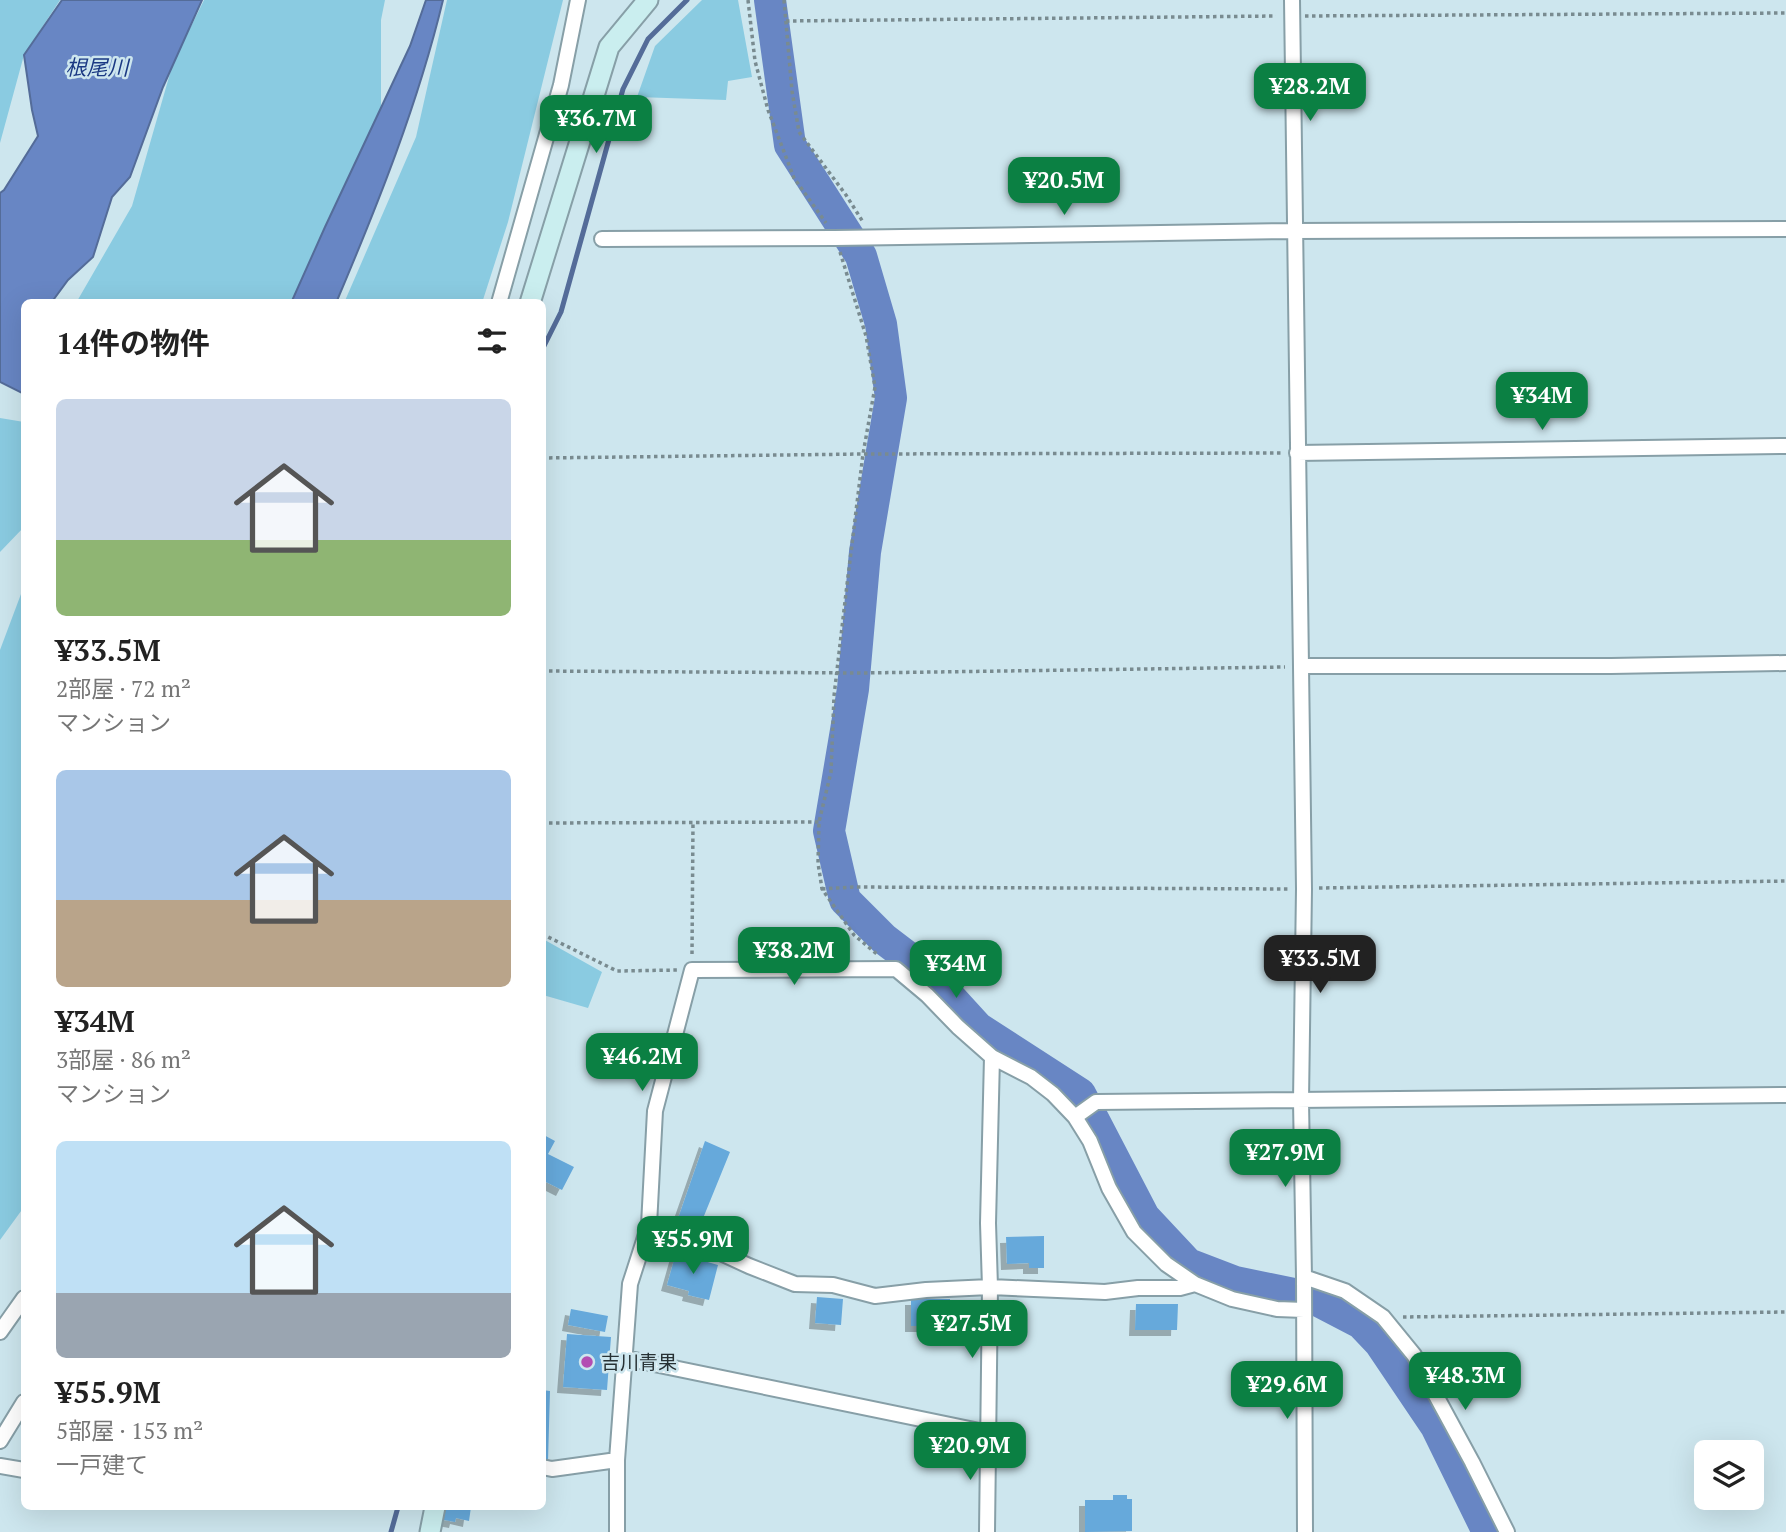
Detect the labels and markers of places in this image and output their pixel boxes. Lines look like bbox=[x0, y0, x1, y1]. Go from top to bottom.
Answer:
pin: ¥28.2M bbox=[1253, 64, 1367, 123]
pin: ¥36.7M bbox=[539, 96, 653, 155]
pin: ¥20.5M bbox=[1007, 158, 1121, 217]
pin: ¥34M bbox=[1501, 372, 1583, 432]
pin: ¥38.2M bbox=[737, 928, 851, 987]
pin: ¥33.5M bbox=[1263, 936, 1377, 995]
pin: ¥34M bbox=[915, 940, 997, 1000]
pin: ¥46.2M bbox=[585, 1034, 699, 1093]
pin: ¥27.9M bbox=[1228, 1130, 1342, 1189]
pin: ¥55.9M bbox=[636, 1216, 750, 1276]
pin: ¥27.5M bbox=[915, 1300, 1029, 1360]
place label: 吉川青果 bbox=[601, 1349, 677, 1374]
pin: ¥48.3M bbox=[1408, 1352, 1522, 1412]
marker: 吉川青果 bbox=[579, 1354, 595, 1370]
pin: ¥29.6M bbox=[1230, 1362, 1344, 1421]
pin: ¥20.9M bbox=[913, 1422, 1027, 1482]

